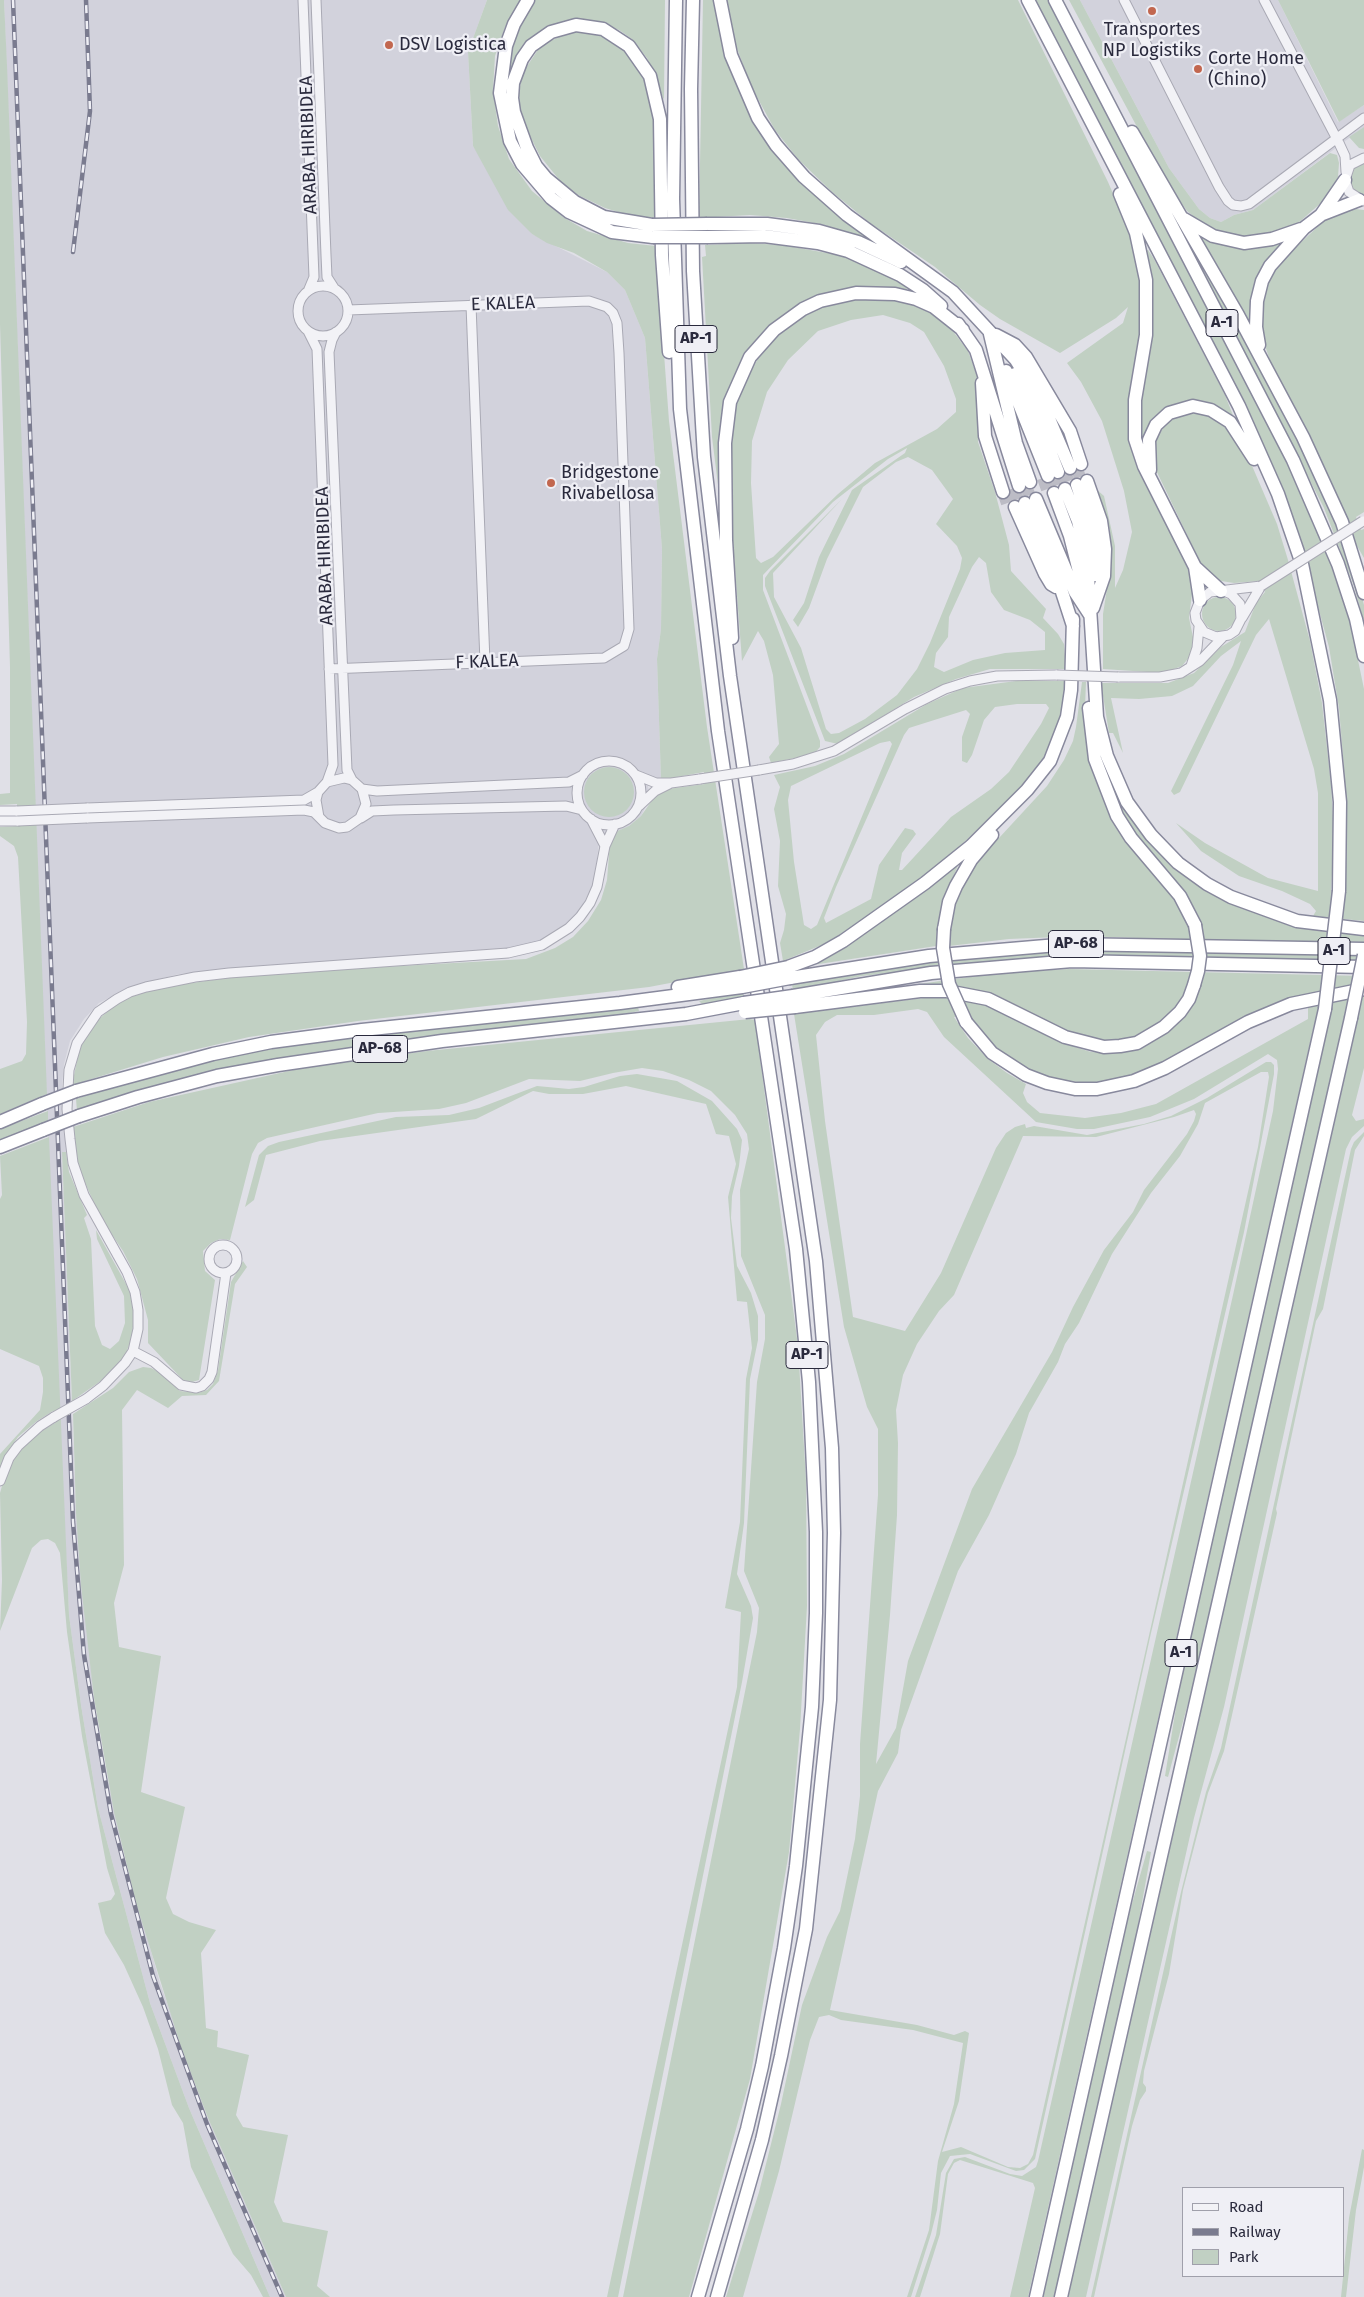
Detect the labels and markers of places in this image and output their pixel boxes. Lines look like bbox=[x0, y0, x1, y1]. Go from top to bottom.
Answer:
marker: Transportes NP Logistiks bbox=[1146, 5, 1158, 17]
place label: Transportes NP Logistiks bbox=[1103, 19, 1201, 62]
place label: DSV Logistica bbox=[399, 34, 506, 56]
marker: DSV Logistica bbox=[383, 39, 395, 51]
place label: Corte Home (Chino) bbox=[1208, 48, 1304, 90]
marker: Corte Home (Chino) bbox=[1192, 63, 1204, 75]
place label: Bridgestone Rivabellosa bbox=[561, 462, 659, 504]
marker: Bridgestone Rivabellosa bbox=[545, 477, 557, 489]

